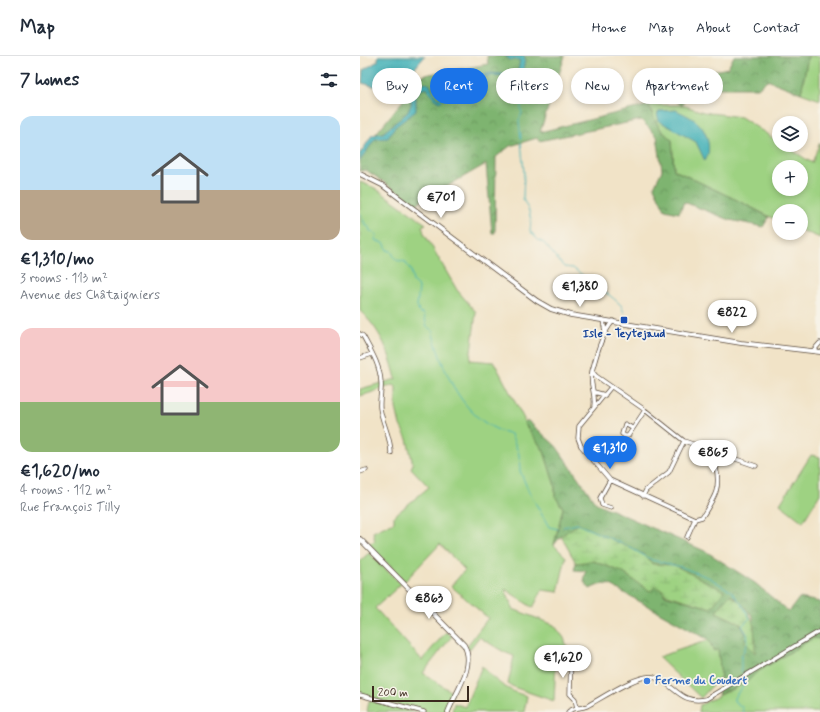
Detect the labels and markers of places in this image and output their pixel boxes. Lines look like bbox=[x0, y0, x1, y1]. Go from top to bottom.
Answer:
pin: €701 bbox=[417, 185, 465, 219]
pin: €1,380 bbox=[547, 274, 613, 308]
pin: €822 bbox=[708, 300, 756, 334]
marker: Isle - Teytejaud bbox=[619, 315, 629, 325]
place label: Isle - Teytejaud bbox=[583, 326, 665, 342]
pin: €1,310 bbox=[577, 436, 643, 470]
pin: €865 bbox=[689, 440, 737, 474]
pin: €863 bbox=[405, 586, 453, 620]
pin: €1,620 bbox=[530, 645, 596, 679]
place label: Ferme du Coudert bbox=[655, 673, 747, 689]
marker: Ferme du Coudert bbox=[642, 676, 652, 686]

